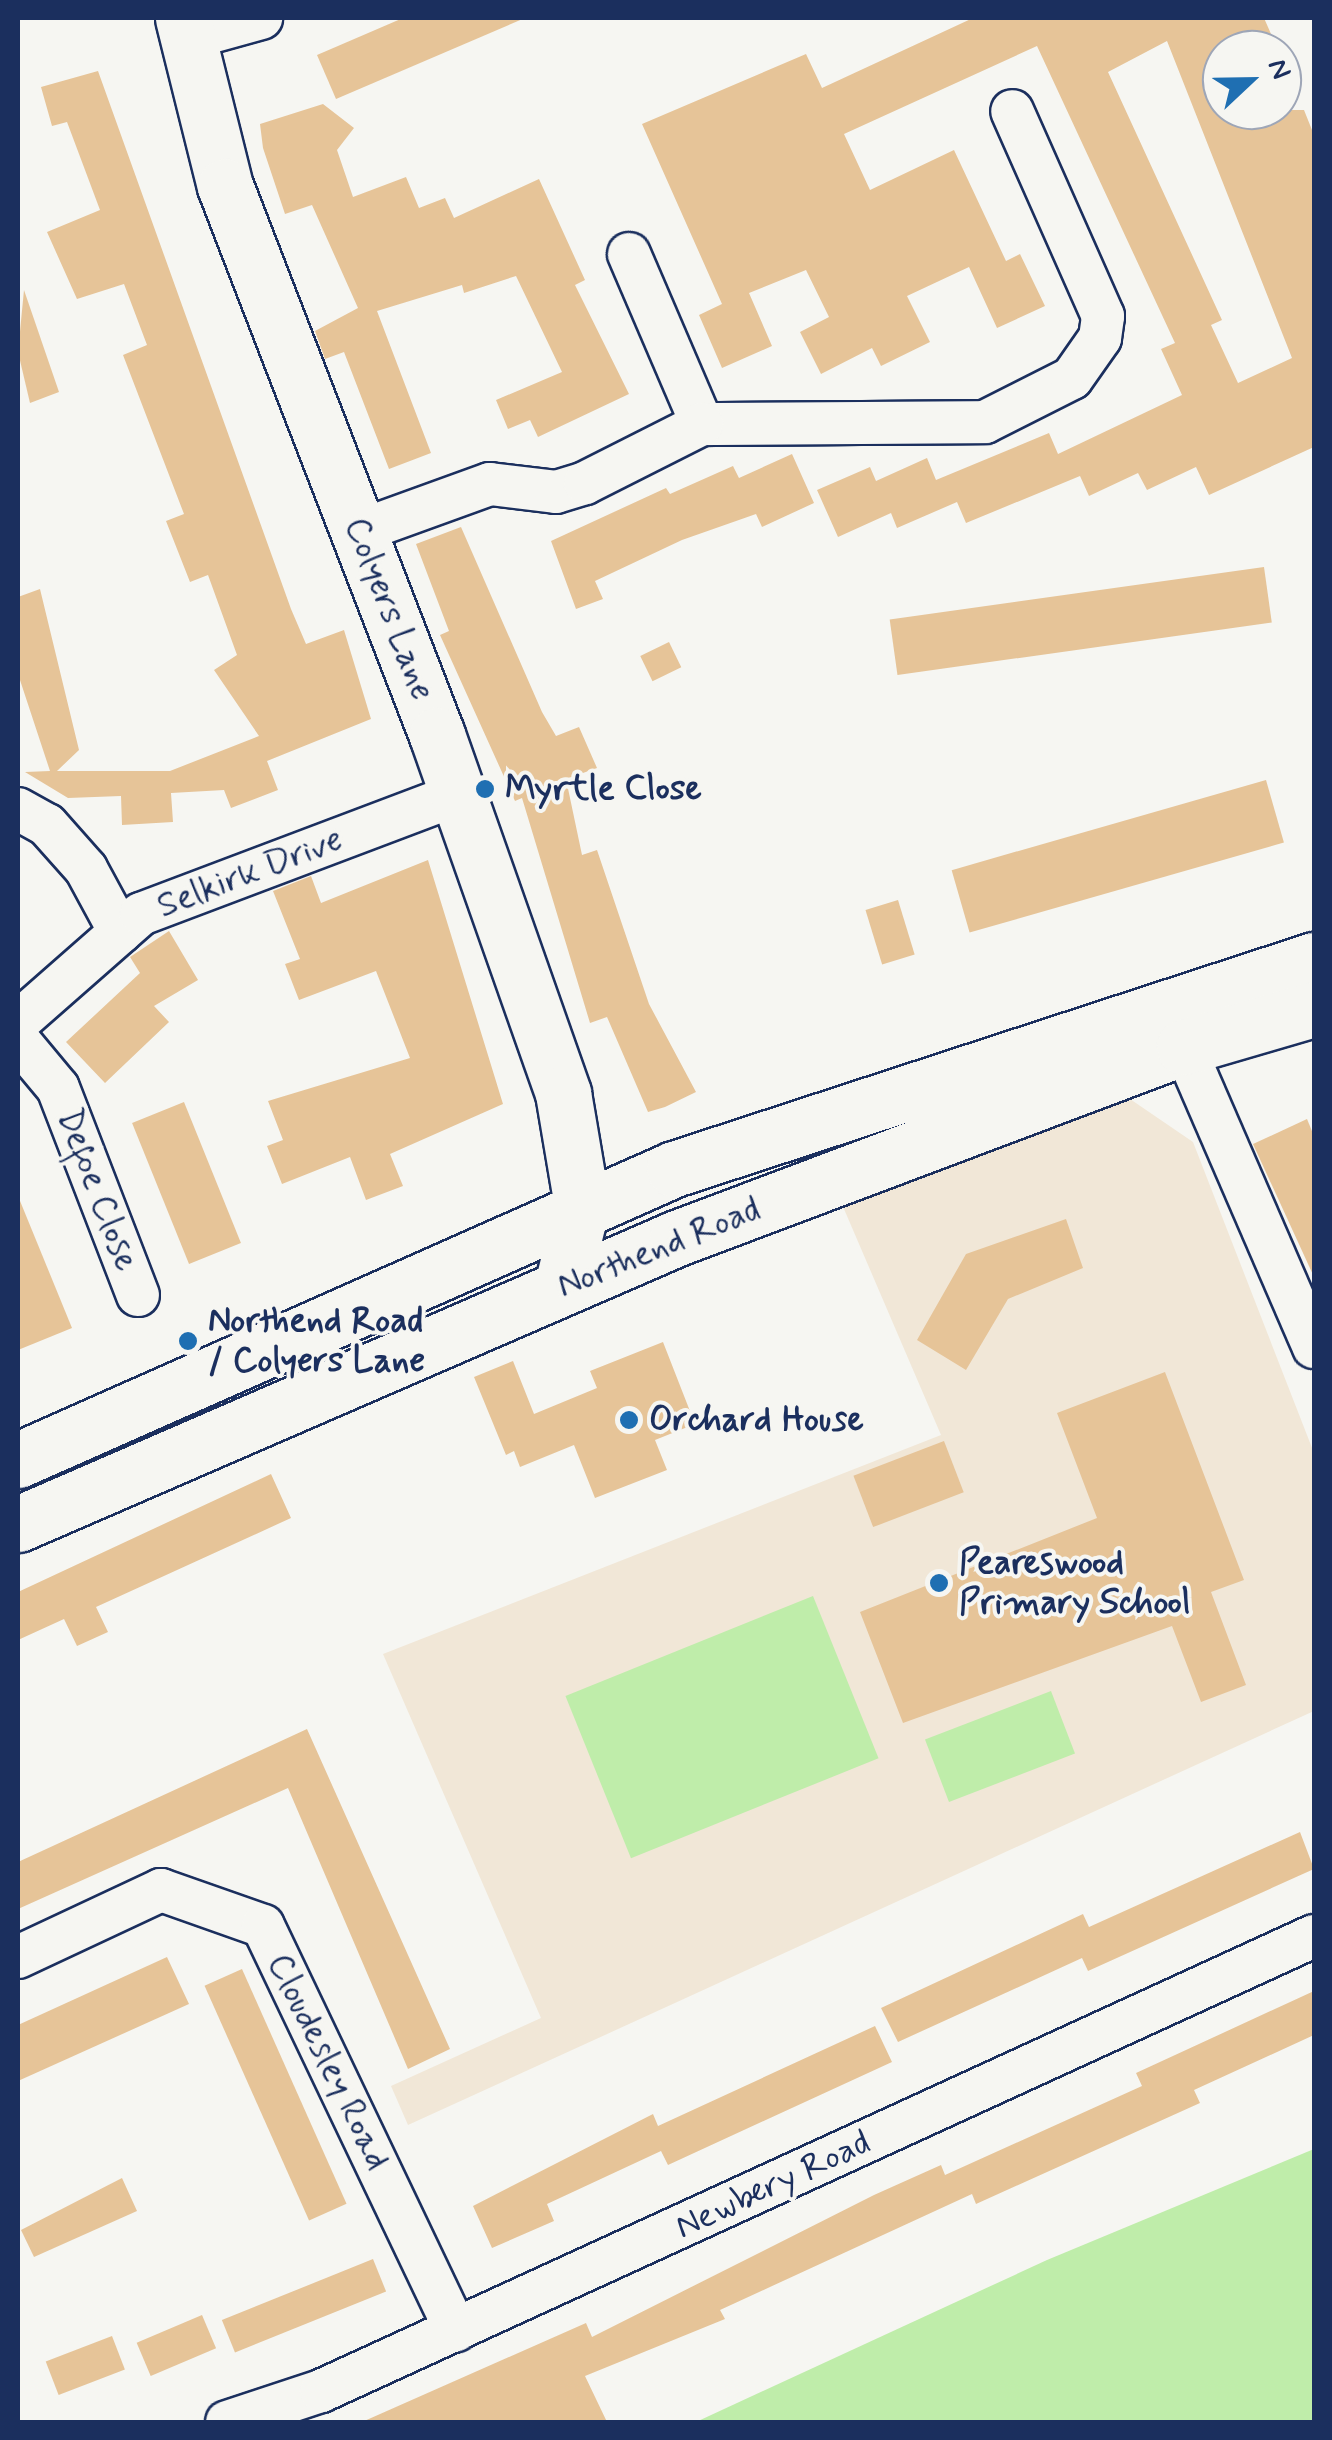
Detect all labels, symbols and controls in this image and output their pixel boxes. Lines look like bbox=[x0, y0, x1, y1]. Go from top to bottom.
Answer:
north arrow bbox=[1202, 30, 1302, 130]
text: N bbox=[1258, 54, 1299, 85]
street label: Colyers Lane bbox=[334, 510, 444, 708]
place label: Myrtle Close bbox=[505, 768, 702, 810]
marker: Myrtle Close bbox=[474, 778, 496, 800]
street label: Selkirk Drive bbox=[153, 819, 347, 927]
street label: Defoe Close bbox=[47, 1103, 147, 1277]
street label: Northend Road bbox=[552, 1189, 766, 1307]
place label: Northend Road / Colyers Lane bbox=[208, 1300, 428, 1382]
marker: Northend Road / Colyers Lane bbox=[177, 1330, 199, 1352]
place label: Orchard House bbox=[649, 1399, 864, 1441]
marker: Orchard House bbox=[618, 1409, 640, 1431]
place label: Peareswood Primary School bbox=[959, 1542, 1190, 1624]
marker: Peareswood Primary School bbox=[928, 1572, 950, 1594]
street label: Cloudesley Road bbox=[258, 1948, 398, 2176]
street label: Newbery Road bbox=[670, 2122, 876, 2248]

